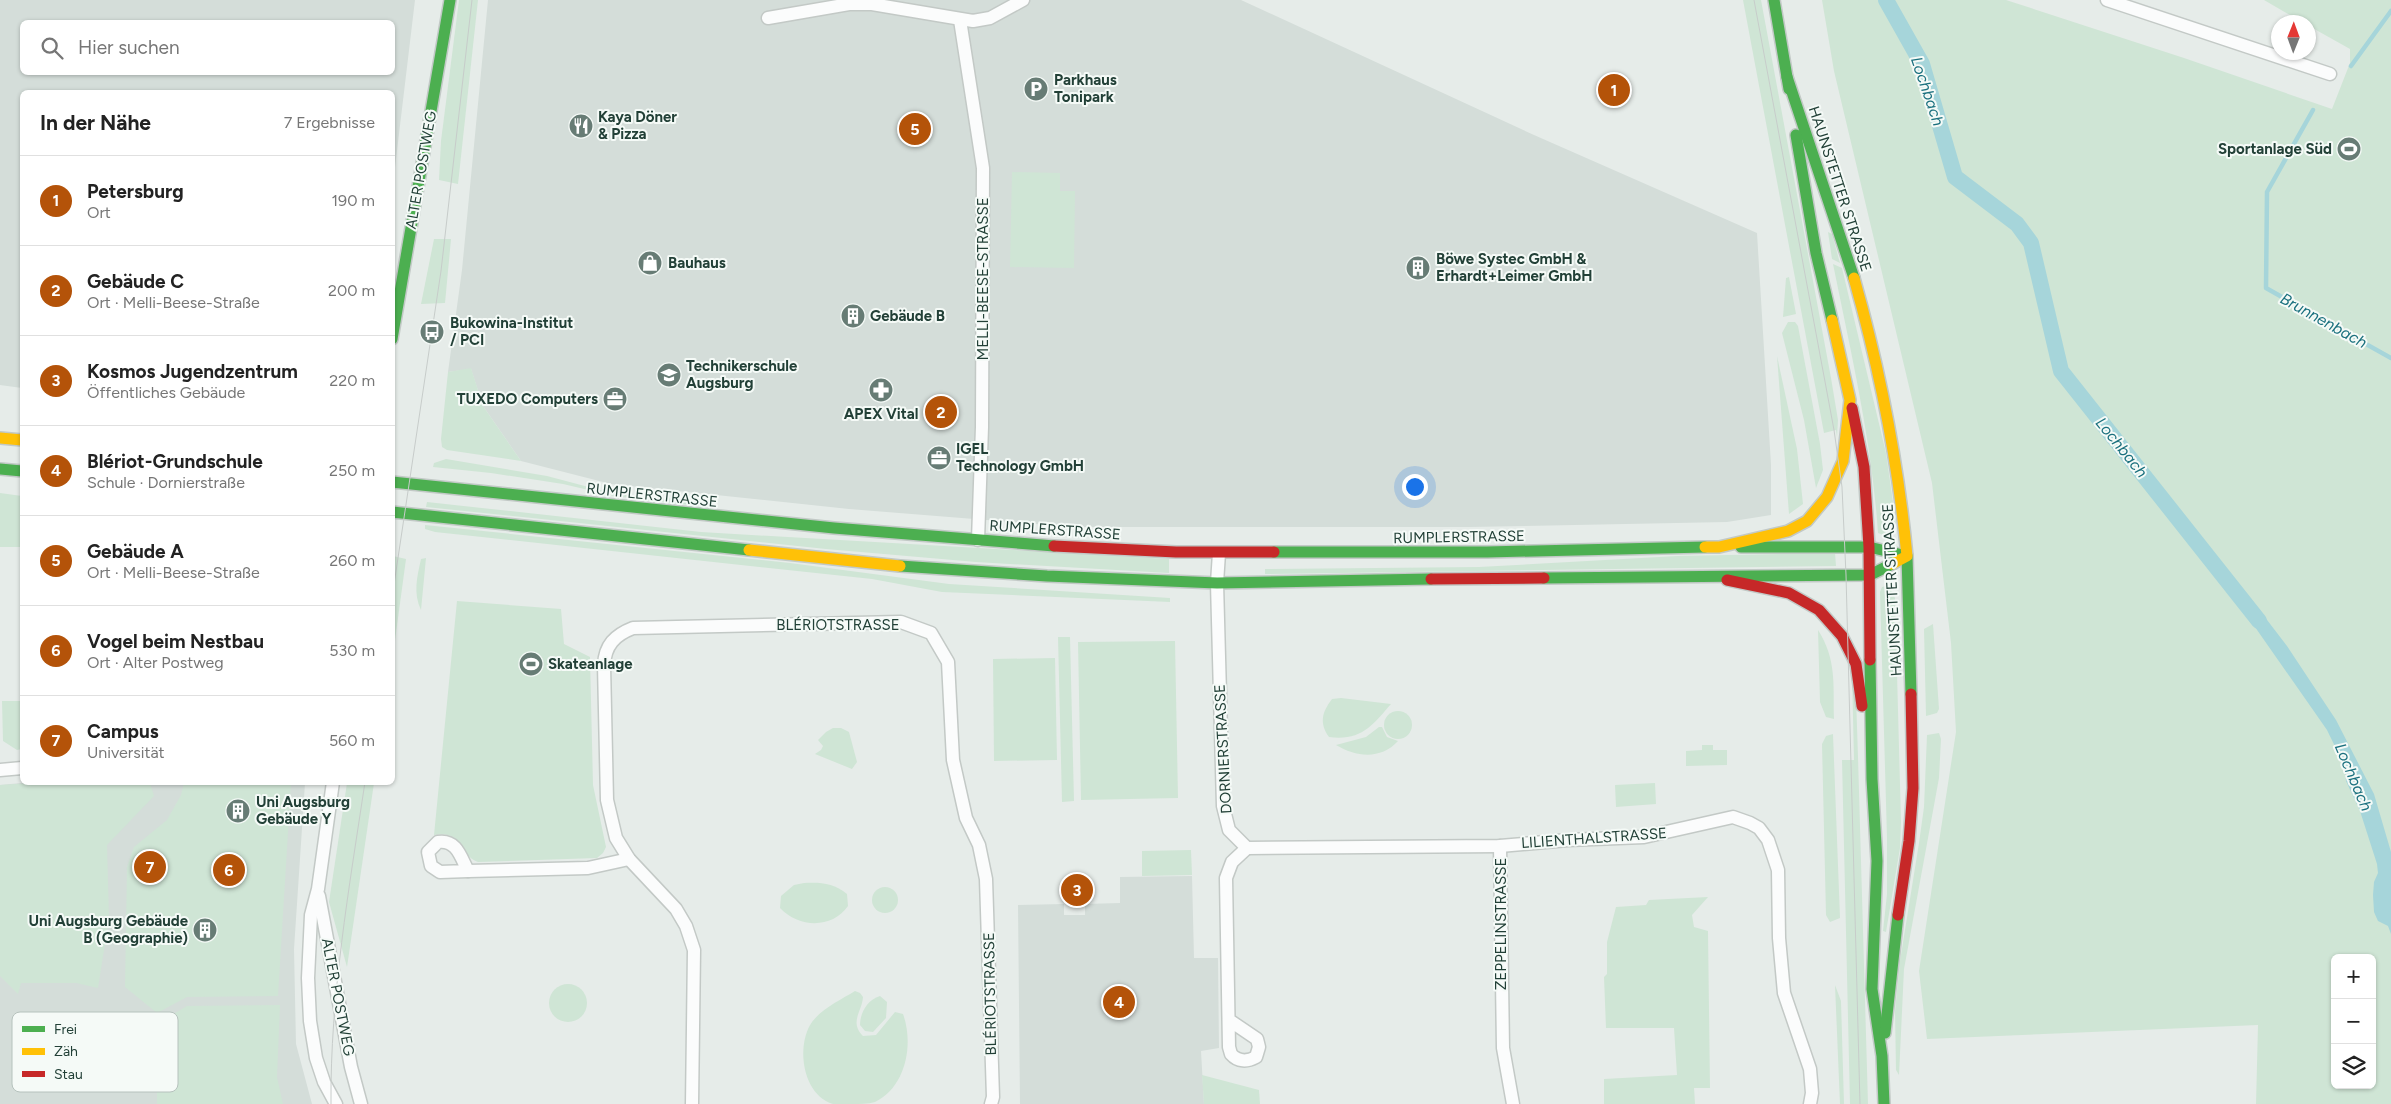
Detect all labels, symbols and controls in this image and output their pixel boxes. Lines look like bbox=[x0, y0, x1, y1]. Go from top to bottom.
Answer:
north arrow bbox=[2271, 15, 2316, 60]
search box bbox=[20, 20, 395, 75]
icon: search bbox=[38, 34, 66, 62]
text: Hier suchen bbox=[78, 36, 179, 59]
water label: Lochbach bbox=[1907, 54, 1948, 128]
place label: Parkhaus Tonipark bbox=[1054, 71, 1117, 106]
pin: 1 bbox=[1598, 71, 1630, 109]
parking icon: Parkhaus Tonipark bbox=[1023, 76, 1049, 102]
street label: HAUNSTETTER STRASSE bbox=[1805, 104, 1875, 274]
place label: Kaya Döner & Pizza bbox=[598, 108, 677, 143]
text: In der Nähe bbox=[40, 110, 151, 135]
street label: ALTER POSTWEG bbox=[402, 110, 440, 230]
pin: 5 bbox=[899, 110, 931, 148]
text: 7 Ergebnisse bbox=[284, 113, 375, 132]
restaurant icon: Kaya Döner & Pizza bbox=[568, 113, 594, 139]
sports icon: Sportanlage Süd bbox=[2336, 136, 2362, 162]
place label: Sportanlage Süd bbox=[2218, 140, 2332, 158]
text: Petersburg bbox=[87, 180, 184, 203]
text: 1 bbox=[53, 191, 59, 210]
text: 190 m bbox=[332, 191, 375, 210]
street label: MELLI-BEESE-STRASSE bbox=[974, 197, 992, 361]
text: Ort bbox=[87, 203, 111, 222]
shop icon: Bauhaus bbox=[637, 250, 663, 276]
place label: Böwe Systec GmbH & Erhardt+Leimer GmbH bbox=[1436, 250, 1593, 285]
place label: Bauhaus bbox=[668, 254, 726, 272]
building icon: Böwe Systec GmbH & Erhardt+Leimer GmbH bbox=[1405, 255, 1431, 281]
text: Gebäude C bbox=[87, 270, 184, 293]
text: 2 bbox=[51, 281, 61, 300]
text: 200 m bbox=[328, 281, 375, 300]
water label: Brunnenbach bbox=[2277, 289, 2370, 352]
text: Ort · Melli-Beese-Straße bbox=[87, 293, 260, 312]
building icon: Gebäude B bbox=[840, 303, 866, 329]
place label: Gebäude B bbox=[870, 307, 945, 325]
place label: Bukowina-Institut / PCI bbox=[450, 314, 573, 349]
bus stop icon: Bukowina-Institut / PCI bbox=[419, 319, 445, 345]
place label: Technikerschule Augsburg bbox=[686, 357, 798, 392]
text: Kosmos Jugendzentrum bbox=[87, 360, 298, 383]
school or university icon: Technikerschule Augsburg bbox=[656, 362, 682, 388]
text: 3 bbox=[52, 371, 60, 390]
text: 220 m bbox=[329, 371, 375, 390]
pharmacy icon: APEX Vital bbox=[868, 377, 894, 403]
text: Öffentliches Gebäude bbox=[87, 383, 245, 402]
office icon: TUXEDO Computers bbox=[602, 386, 628, 412]
place label: TUXEDO Computers bbox=[457, 390, 598, 408]
pin: 2 bbox=[925, 393, 957, 431]
place label: APEX Vital bbox=[844, 405, 918, 423]
water label: Lochbach bbox=[2092, 413, 2152, 481]
place label: IGEL Technology GmbH bbox=[956, 440, 1084, 475]
office icon: IGEL Technology GmbH bbox=[926, 445, 952, 471]
text: Blériot-Grundschule bbox=[87, 450, 263, 473]
text: 4 bbox=[51, 461, 61, 480]
text: 250 m bbox=[329, 461, 375, 480]
text: Schule · Dornierstraße bbox=[87, 473, 245, 492]
your location bbox=[1402, 474, 1428, 500]
street label: RUMPLERSTRASSE bbox=[586, 479, 718, 511]
street label: HAUNSTETTER STRASSE bbox=[1878, 503, 1906, 677]
street label: RUMPLERSTRASSE bbox=[989, 516, 1121, 544]
street label: RUMPLERSTRASSE bbox=[1393, 527, 1525, 547]
text: Gebäude A bbox=[87, 540, 184, 563]
text: 5 bbox=[51, 551, 61, 570]
text: 260 m bbox=[329, 551, 375, 570]
text: Ort · Melli-Beese-Straße bbox=[87, 563, 260, 582]
street label: BLÉRIOTSTRASSE bbox=[776, 616, 900, 634]
text: Vogel beim Nestbau bbox=[87, 630, 264, 653]
text: 6 bbox=[51, 641, 61, 660]
text: 530 m bbox=[329, 641, 375, 660]
sports icon: Skateanlage bbox=[518, 651, 544, 677]
text: Ort · Alter Postweg bbox=[87, 653, 224, 672]
place label: Skateanlage bbox=[548, 655, 633, 673]
street label: DORNIERSTRASSE bbox=[1211, 684, 1235, 814]
text: Campus bbox=[87, 720, 159, 743]
text: 7 bbox=[52, 731, 60, 750]
text: 560 m bbox=[329, 731, 375, 750]
water label: Lochbach bbox=[2331, 741, 2376, 814]
text: Universität bbox=[87, 743, 165, 762]
place label: Uni Augsburg Gebäude Y bbox=[256, 793, 350, 828]
building icon: Uni Augsburg Gebäude Y bbox=[225, 798, 251, 824]
street label: LILIENTHALSTRASSE bbox=[1521, 824, 1667, 852]
pin: 7 bbox=[134, 848, 166, 886]
pin: 6 bbox=[213, 851, 245, 889]
street label: ZEPPELINSTRASSE bbox=[1492, 858, 1510, 990]
pin: 3 bbox=[1061, 871, 1093, 909]
place label: Uni Augsburg Gebäude B (Geographie) bbox=[28, 912, 189, 947]
building icon: Uni Augsburg Gebäude B (Geographie) bbox=[192, 917, 218, 943]
street label: BLÉRIOTSTRASSE bbox=[980, 932, 1000, 1056]
street label: ALTER POSTWEG bbox=[318, 937, 358, 1057]
map controls bbox=[2331, 954, 2376, 1089]
button: + bbox=[2331, 954, 2376, 999]
pin: 4 bbox=[1103, 983, 1135, 1021]
button: − bbox=[2331, 999, 2376, 1044]
legend bbox=[12, 1012, 178, 1092]
text: Frei bbox=[54, 1021, 77, 1038]
text: Zäh bbox=[54, 1043, 78, 1060]
button: layers bbox=[2331, 1044, 2376, 1089]
text: Stau bbox=[54, 1066, 83, 1083]

